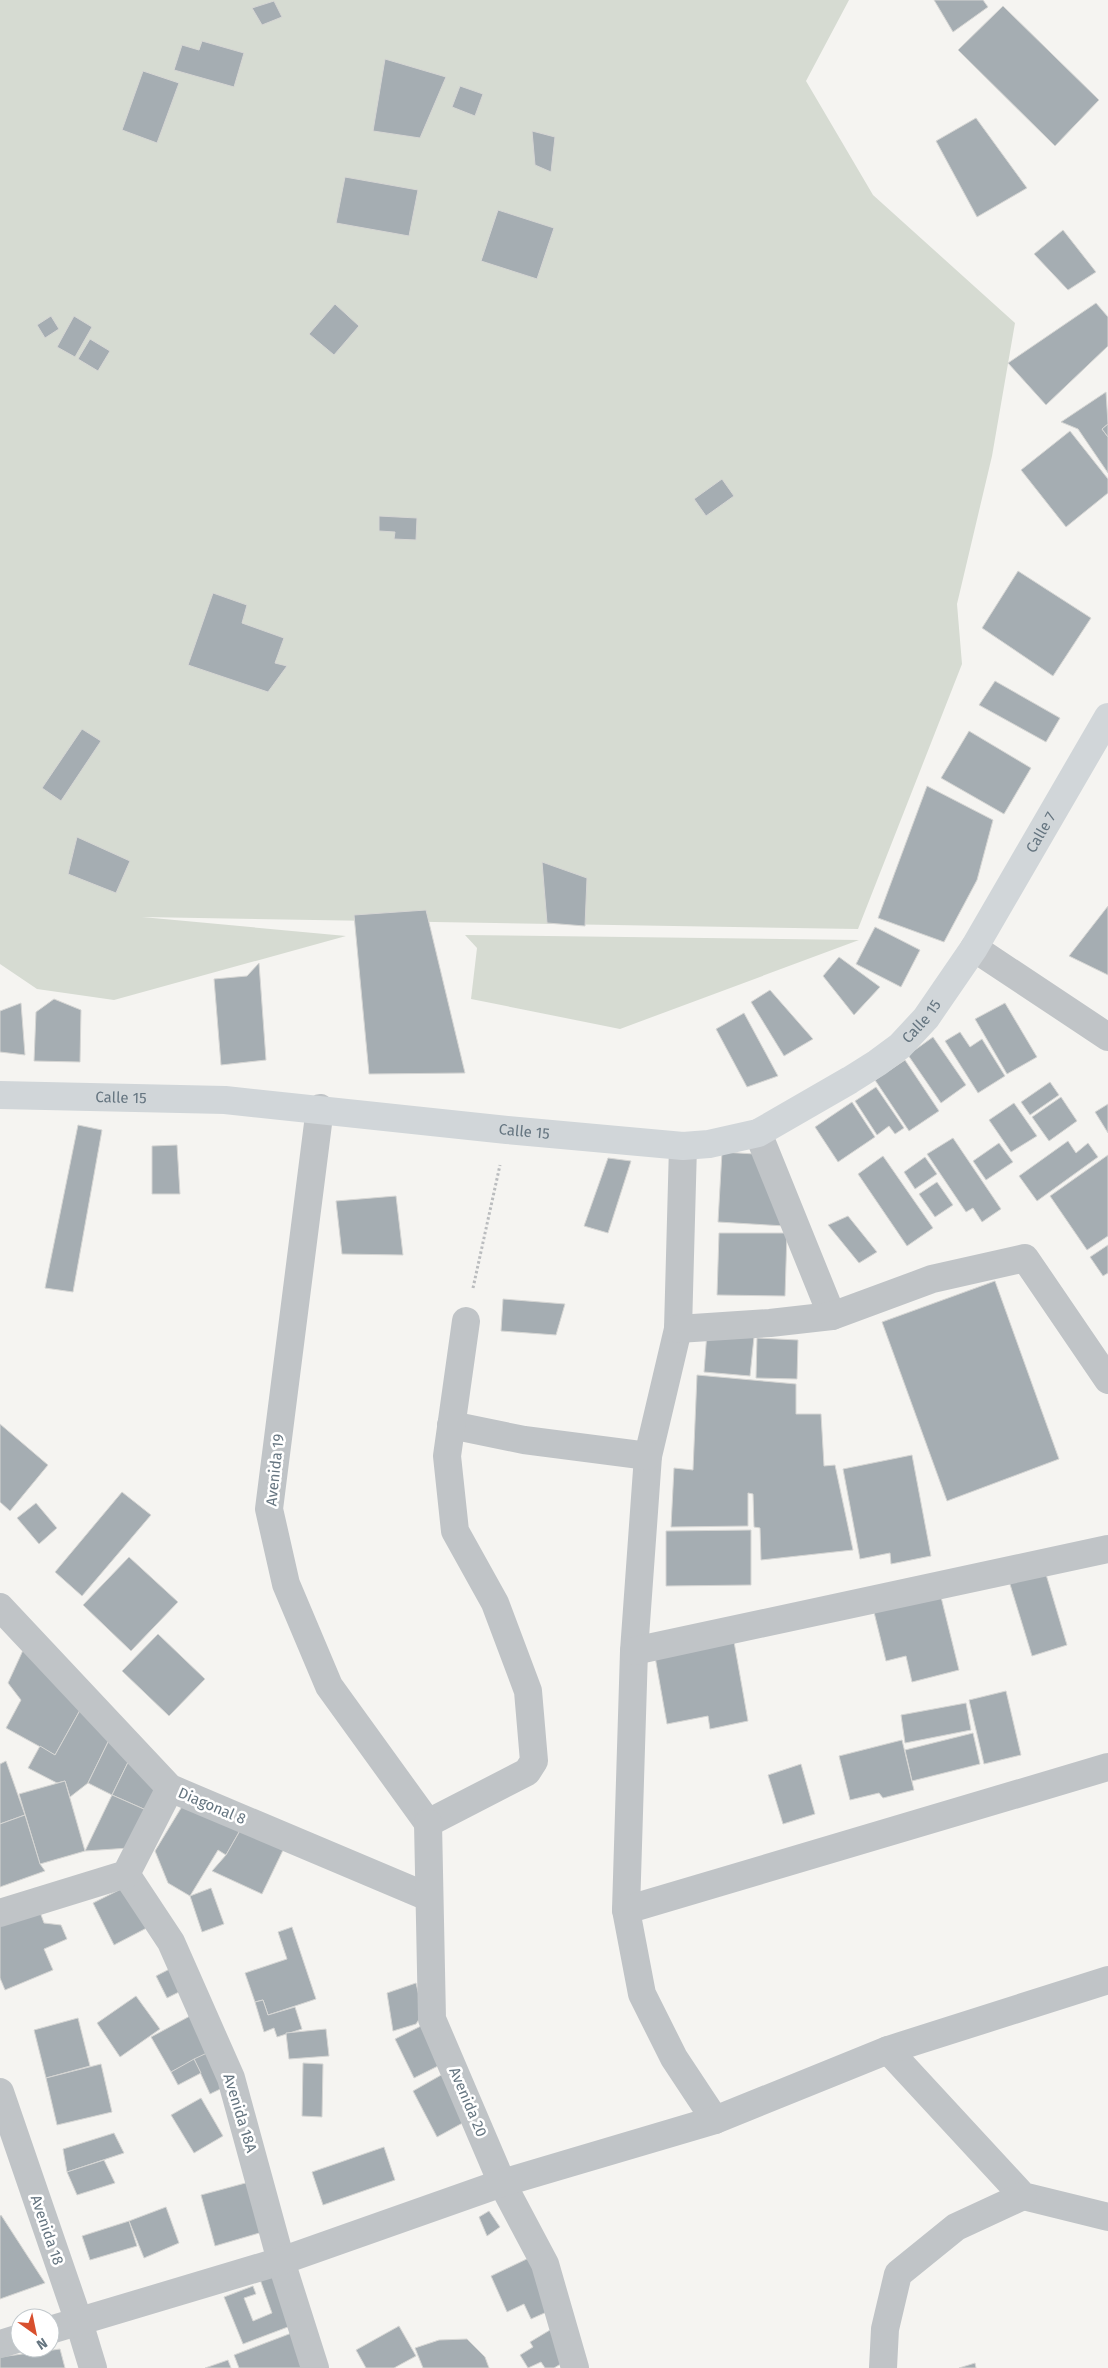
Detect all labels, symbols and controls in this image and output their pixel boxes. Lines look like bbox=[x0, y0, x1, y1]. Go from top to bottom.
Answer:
street label: Calle 7 bbox=[1022, 809, 1060, 856]
street label: Calle 15 bbox=[898, 996, 945, 1047]
street label: Calle 15 bbox=[95, 1088, 147, 1107]
street label: Calle 15 bbox=[498, 1120, 551, 1143]
street label: Avenida 19 bbox=[262, 1433, 288, 1507]
street label: Diagonal 8 bbox=[176, 1784, 248, 1828]
street label: Avenida 20 bbox=[445, 2064, 491, 2140]
street label: Avenida 18A bbox=[219, 2071, 261, 2155]
street label: Avenida 18 bbox=[27, 2193, 67, 2267]
north arrow bbox=[10, 2308, 60, 2358]
text: N bbox=[33, 2334, 50, 2353]

